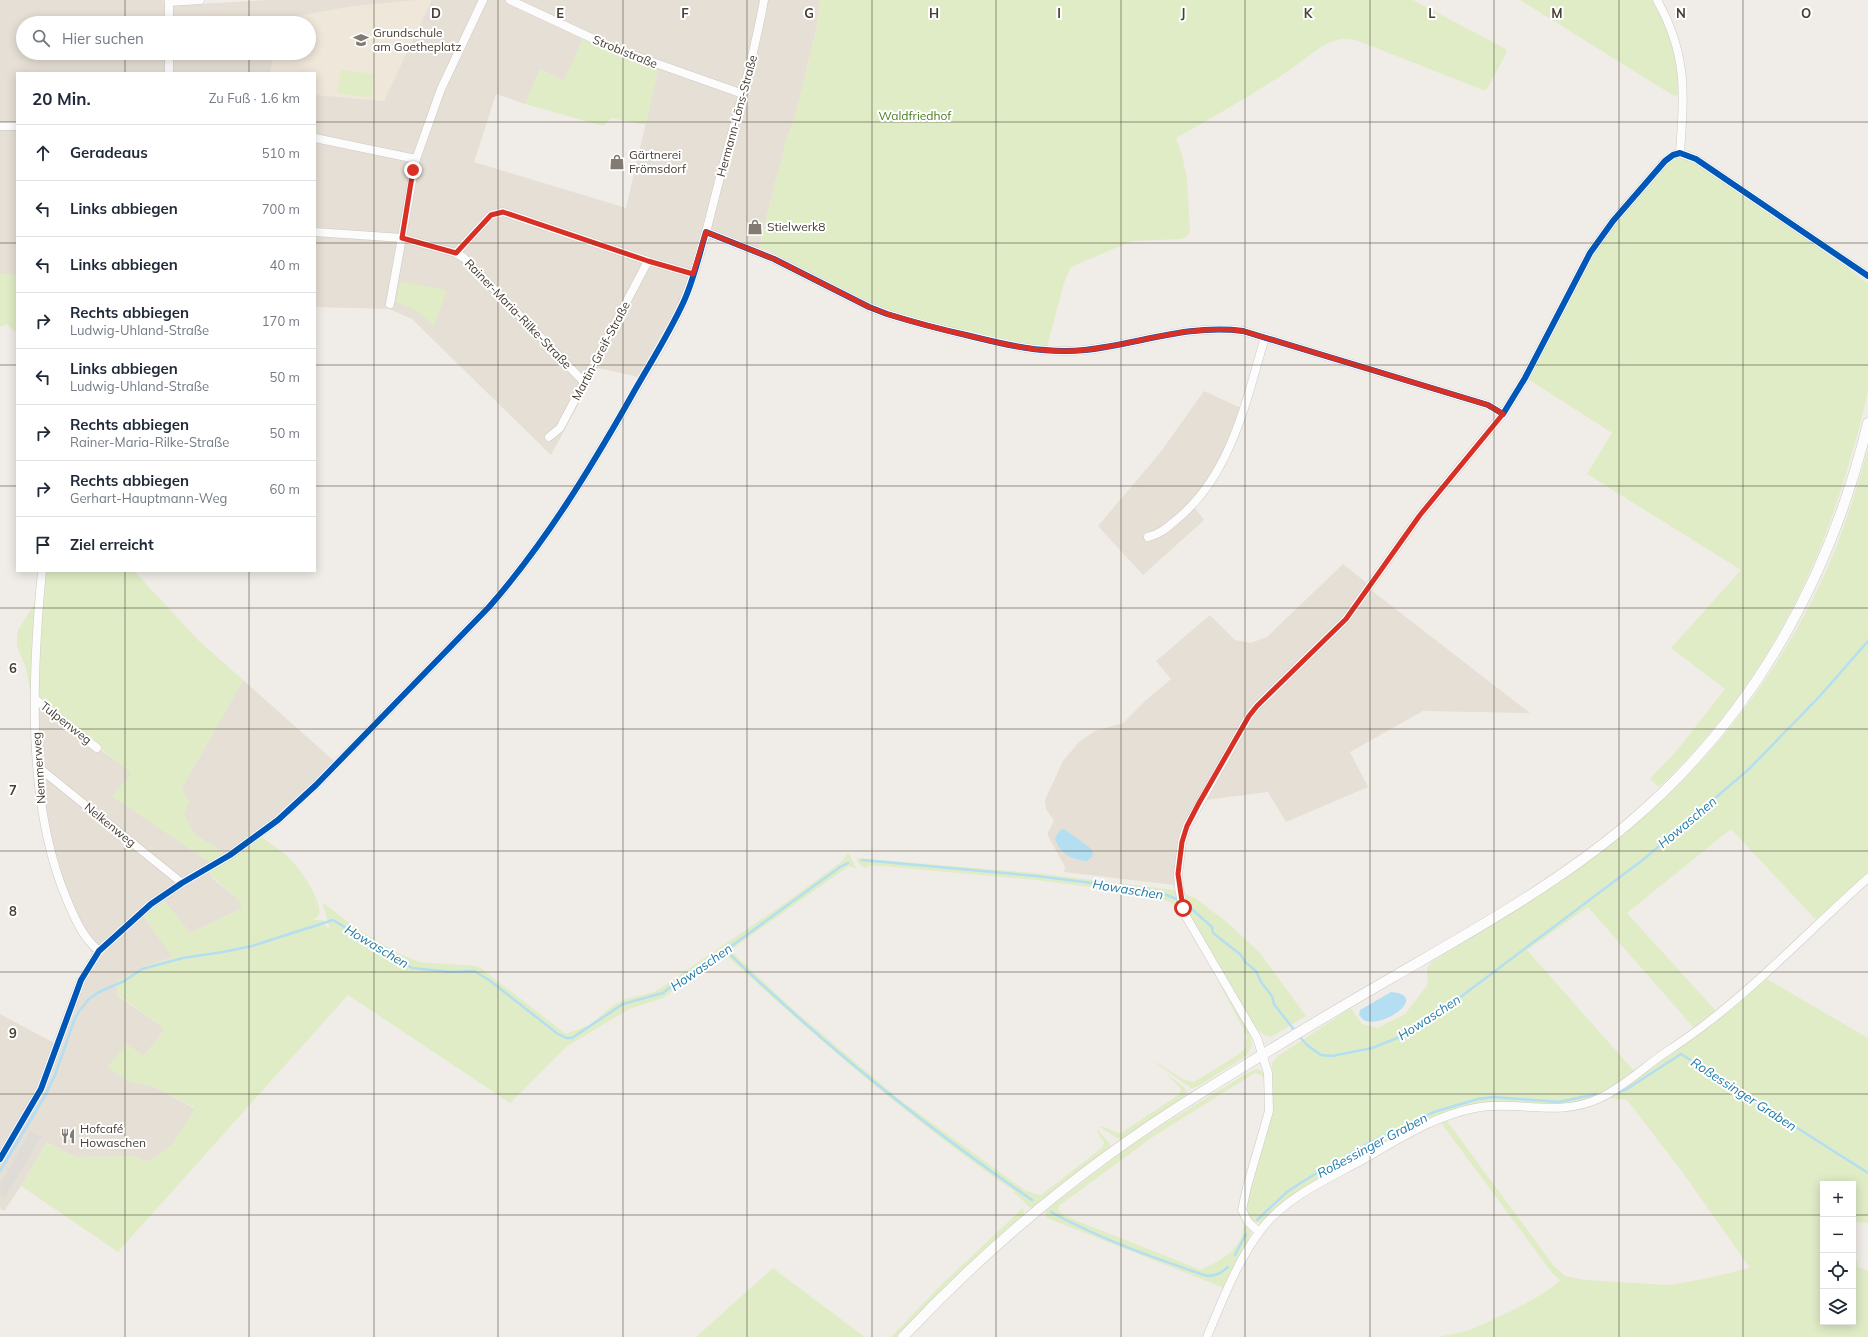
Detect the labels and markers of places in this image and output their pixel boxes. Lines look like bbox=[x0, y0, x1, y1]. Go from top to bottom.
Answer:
place label: Grundschule am Goetheplatz bbox=[373, 25, 461, 54]
school or university icon: Grundschule am Goetheplatz bbox=[352, 31, 370, 49]
place label: Gärtnerei Frömsdorf bbox=[629, 147, 687, 176]
shop icon: Gärtnerei Frömsdorf bbox=[608, 153, 626, 171]
shop icon: Stielwerk8 bbox=[746, 218, 764, 236]
place label: Stielwerk8 bbox=[767, 219, 826, 234]
place label: Hofcafé Howaschen bbox=[80, 1121, 146, 1150]
restaurant icon: Hofcafé Howaschen bbox=[59, 1127, 77, 1145]

